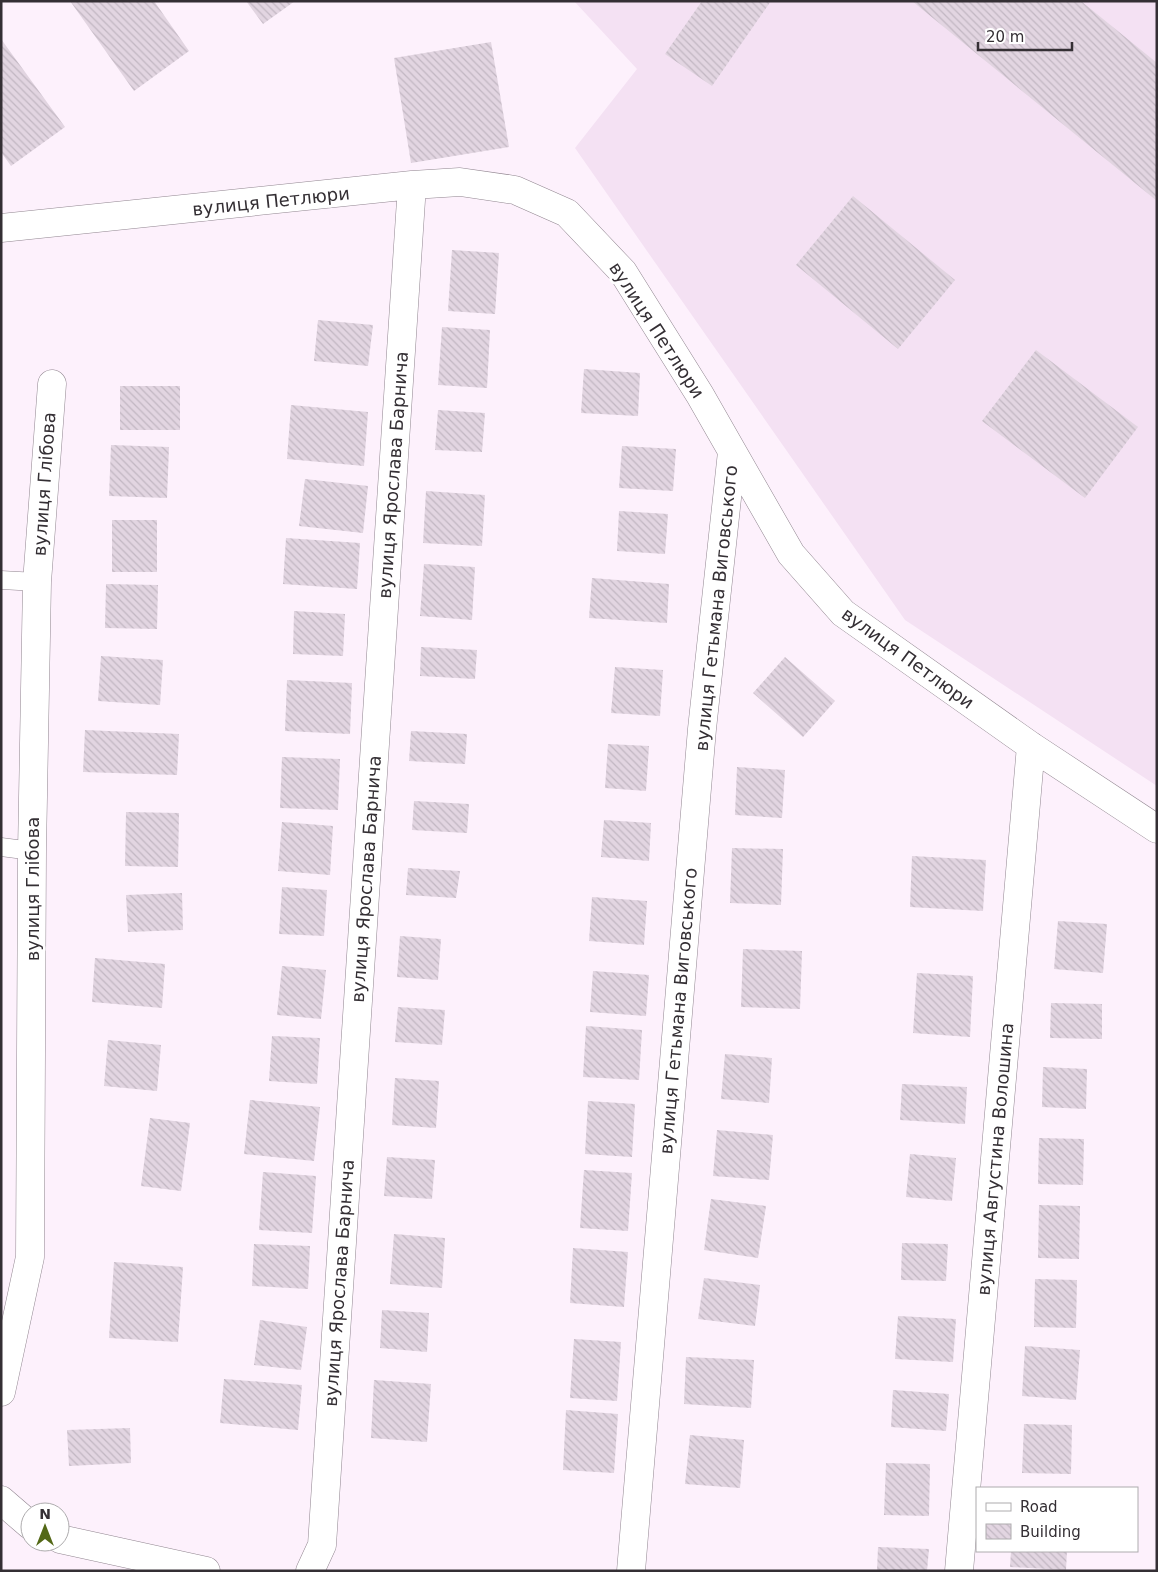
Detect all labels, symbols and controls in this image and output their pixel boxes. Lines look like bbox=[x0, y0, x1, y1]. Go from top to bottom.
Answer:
scale bar bbox=[978, 20, 1072, 52]
text: 20 m bbox=[986, 28, 1024, 46]
street label: вулиця Петлюри bbox=[191, 182, 351, 220]
street label: вулиця Петлюри bbox=[605, 258, 709, 402]
street label: вулиця Ярослава Барнича bbox=[374, 351, 412, 599]
street label: вулиця Глібова bbox=[28, 411, 60, 557]
street label: вулиця Гетьмана Виговського bbox=[691, 464, 741, 752]
street label: вулиця Петлюри bbox=[838, 603, 978, 713]
street label: вулиця Ярослава Барнича bbox=[347, 755, 385, 1003]
street label: вулиця Глібова bbox=[22, 817, 43, 961]
street label: вулиця Гетьмана Виговського bbox=[655, 867, 701, 1155]
street label: вулиця Августина Волошина bbox=[973, 1022, 1017, 1296]
street label: вулиця Ярослава Барнича bbox=[320, 1159, 358, 1407]
legend bbox=[976, 1487, 1138, 1552]
text: Road bbox=[1020, 1498, 1058, 1516]
north arrow bbox=[20, 1502, 70, 1552]
text: N bbox=[39, 1506, 51, 1522]
text: Building bbox=[1020, 1523, 1081, 1541]

